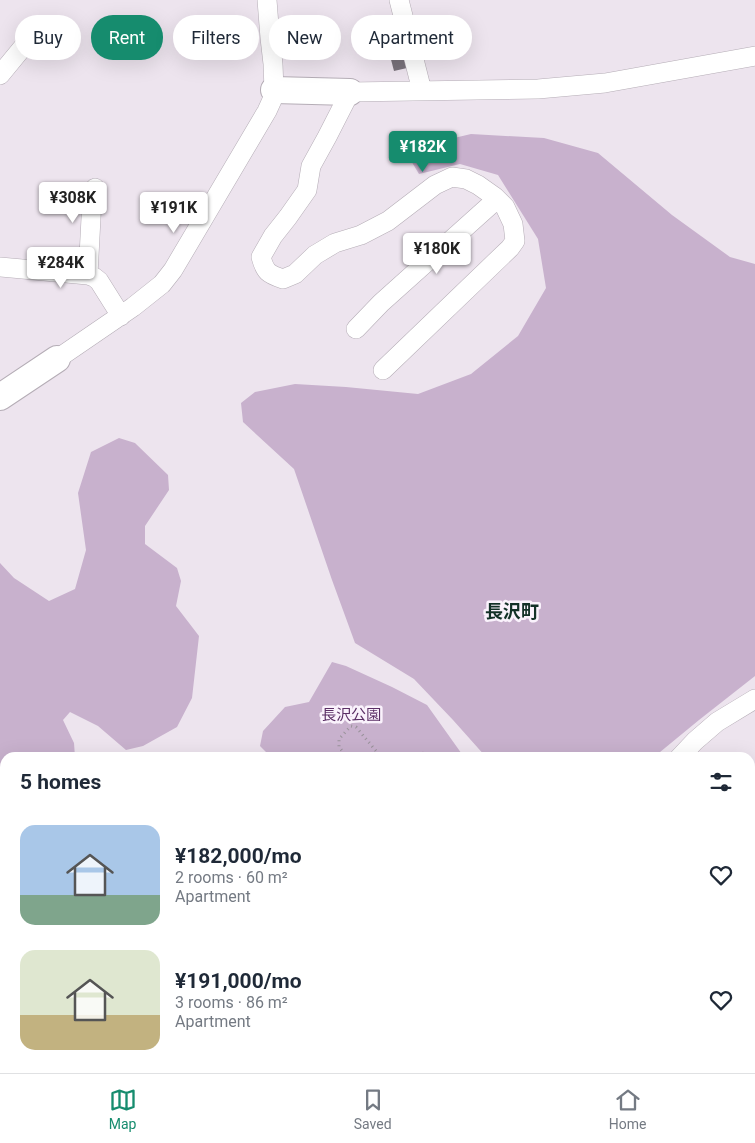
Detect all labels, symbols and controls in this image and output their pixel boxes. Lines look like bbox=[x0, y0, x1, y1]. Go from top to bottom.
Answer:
chip: Buy bbox=[15, 15, 81, 60]
chip: Rent bbox=[91, 15, 163, 60]
chip: Filters bbox=[173, 15, 259, 60]
chip: New bbox=[269, 15, 341, 60]
chip: Apartment bbox=[351, 15, 472, 60]
pin: ¥182K bbox=[388, 130, 458, 173]
text: ¥182K bbox=[400, 137, 446, 156]
pin: ¥308K bbox=[38, 182, 108, 224]
text: ¥308K bbox=[50, 188, 96, 207]
pin: ¥191K bbox=[139, 192, 209, 234]
text: ¥191K bbox=[151, 198, 197, 217]
pin: ¥180K bbox=[402, 232, 472, 275]
text: ¥180K bbox=[414, 239, 460, 258]
pin: ¥284K bbox=[26, 246, 96, 289]
text: ¥284K bbox=[38, 253, 84, 272]
district label: 長沢町 bbox=[485, 601, 539, 622]
park label: 長沢公園 bbox=[321, 706, 381, 724]
icon: filters bbox=[707, 768, 735, 796]
text: 5 homes bbox=[20, 770, 101, 794]
text: ¥182,000/mo bbox=[175, 844, 302, 868]
icon: home bbox=[60, 845, 120, 905]
icon: heart bbox=[707, 861, 735, 889]
text: 2 rooms · 60 m² bbox=[175, 868, 288, 887]
text: Apartment bbox=[175, 887, 251, 906]
text: ¥191,000/mo bbox=[175, 969, 302, 993]
icon: home bbox=[60, 970, 120, 1030]
icon: heart bbox=[707, 986, 735, 1014]
text: 3 rooms · 86 m² bbox=[175, 993, 288, 1012]
text: Apartment bbox=[175, 1012, 251, 1031]
tab: Map bbox=[109, 1086, 137, 1132]
tab: Saved bbox=[354, 1086, 392, 1132]
tab: Home bbox=[609, 1086, 646, 1132]

